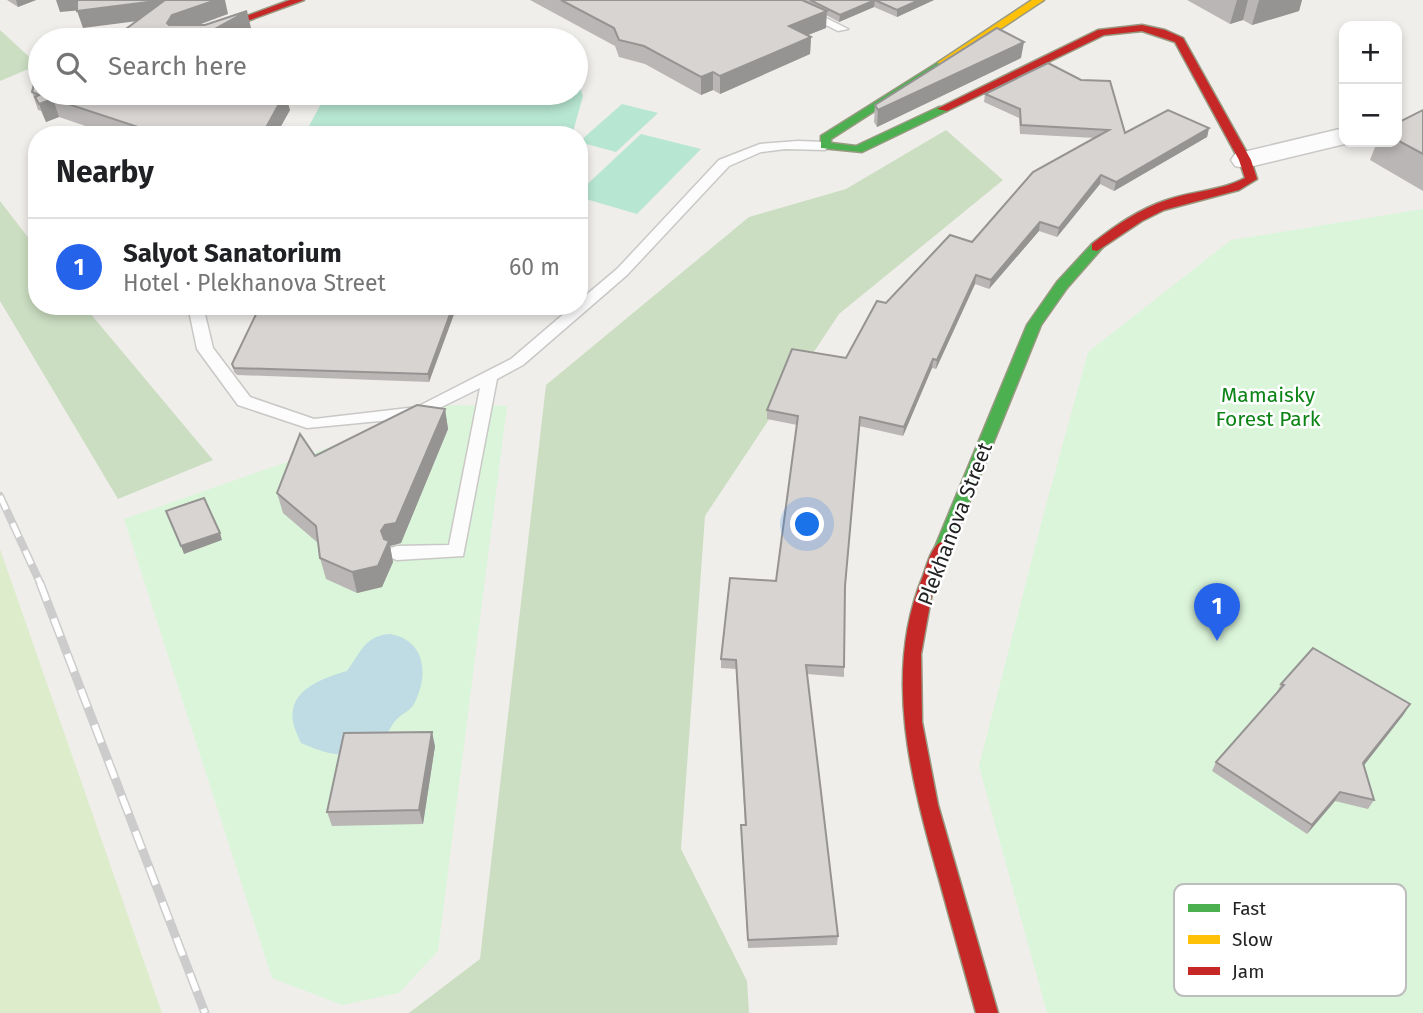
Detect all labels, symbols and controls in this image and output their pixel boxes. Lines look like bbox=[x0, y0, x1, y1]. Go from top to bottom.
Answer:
map controls bbox=[1339, 21, 1402, 147]
button: + bbox=[1339, 21, 1402, 84]
search box bbox=[28, 28, 588, 105]
icon: search bbox=[52, 48, 90, 86]
text: Search here bbox=[108, 51, 247, 82]
button: − bbox=[1339, 84, 1402, 147]
text: Nearby bbox=[56, 154, 154, 190]
text: Salyot Sanatorium bbox=[123, 238, 342, 269]
text: 1 bbox=[74, 253, 84, 281]
text: 60 m bbox=[509, 253, 560, 281]
text: Hotel · Plekhanova Street bbox=[123, 269, 386, 297]
park label: Mamaisky Forest Park bbox=[1215, 382, 1321, 432]
street label: Plekhanova Street bbox=[912, 438, 998, 609]
your location bbox=[790, 507, 824, 541]
pin: 1 bbox=[1194, 583, 1240, 641]
legend bbox=[1174, 884, 1406, 996]
text: Fast bbox=[1232, 897, 1266, 920]
text: Slow bbox=[1232, 928, 1273, 951]
text: Jam bbox=[1232, 960, 1264, 983]

